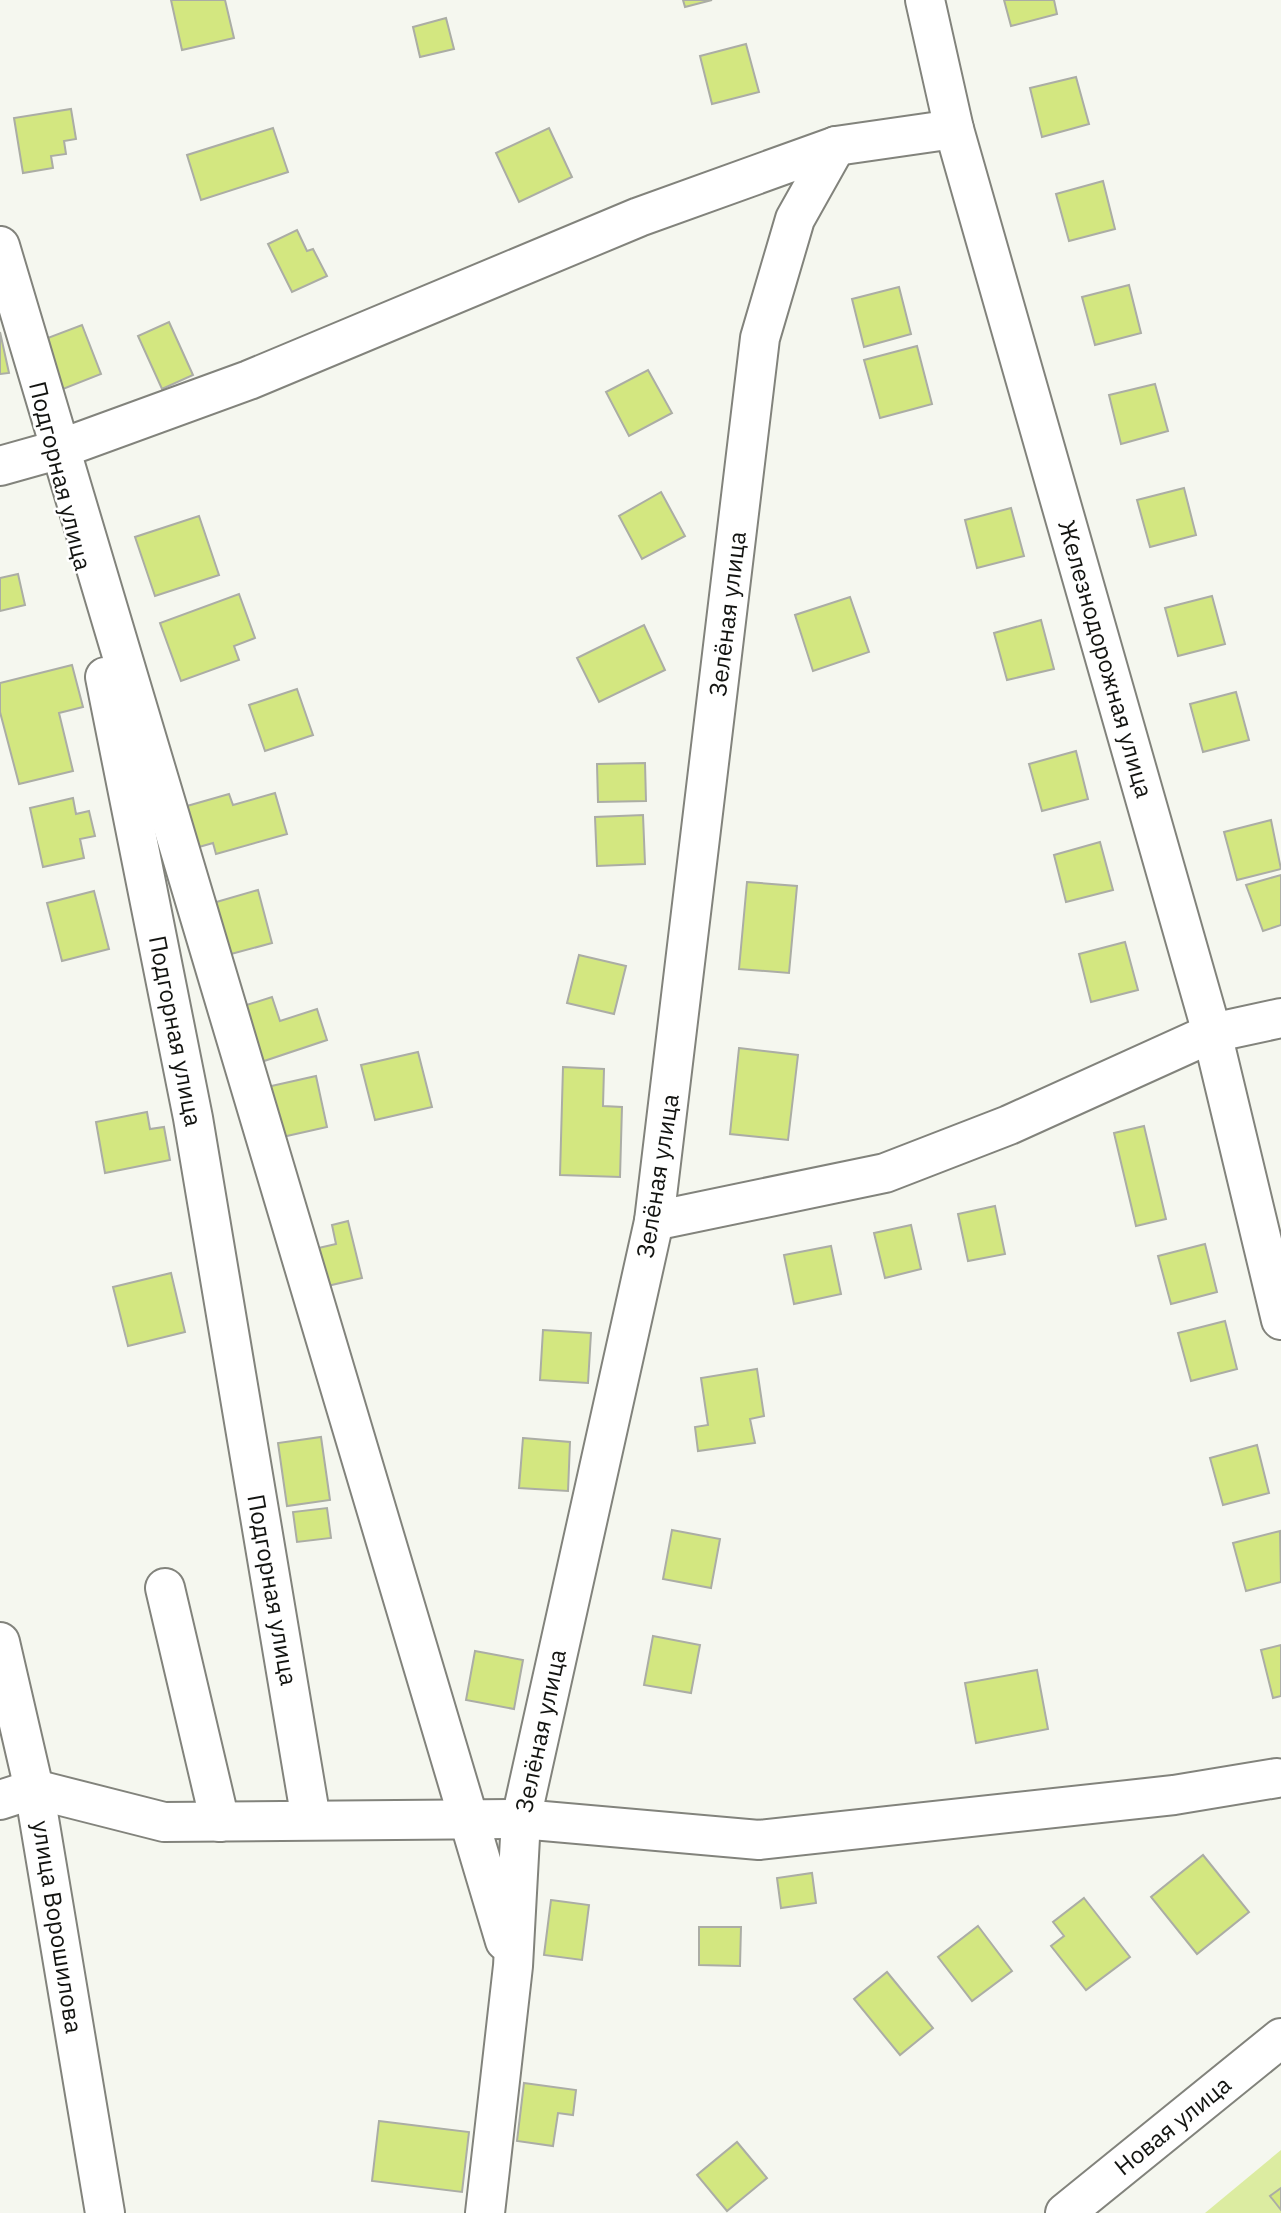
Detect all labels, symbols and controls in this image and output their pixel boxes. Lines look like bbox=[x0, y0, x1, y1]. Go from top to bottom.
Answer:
street label: Подгорная улица bbox=[22, 378, 100, 574]
street label: Железнодорожная улица bbox=[1051, 516, 1161, 801]
street label: Зелёная улица bbox=[701, 529, 753, 698]
street label: Подгорная улица bbox=[142, 933, 210, 1129]
street label: Зелёная улица bbox=[628, 1091, 686, 1260]
street label: Подгорная улица bbox=[240, 1492, 306, 1688]
street label: Зелёная улица bbox=[507, 1646, 573, 1815]
street label: улица Ворошилова bbox=[25, 1818, 91, 2036]
street label: Новая улица bbox=[1107, 2068, 1238, 2182]

